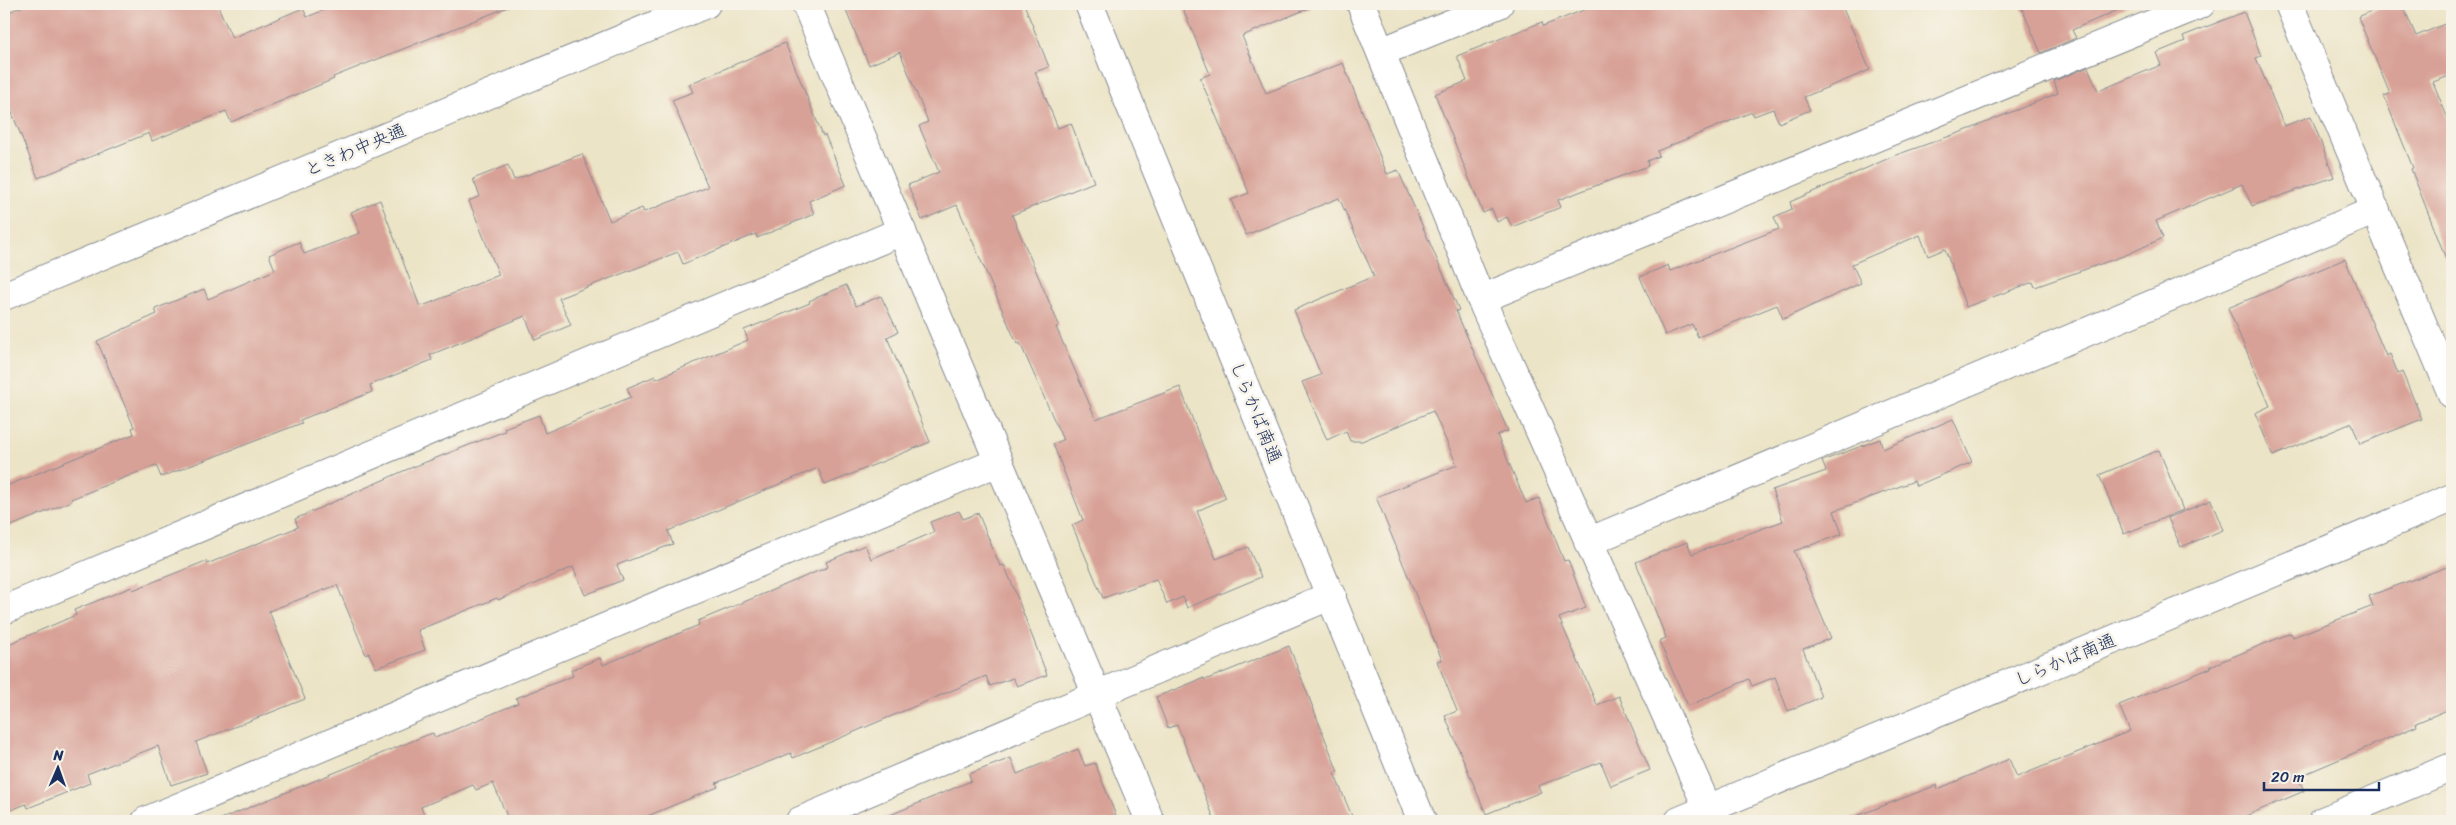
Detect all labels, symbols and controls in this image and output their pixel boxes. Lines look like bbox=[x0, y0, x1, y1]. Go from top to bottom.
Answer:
street label: ときわ中央通 bbox=[299, 114, 411, 186]
street label: しらかば南通 bbox=[1221, 356, 1291, 468]
street label: しらかば南通 bbox=[2009, 624, 2121, 696]
north arrow bbox=[32, 742, 82, 792]
text: N bbox=[52, 743, 64, 768]
scale bar bbox=[2264, 760, 2378, 792]
text: 20 m bbox=[2271, 764, 2305, 790]

